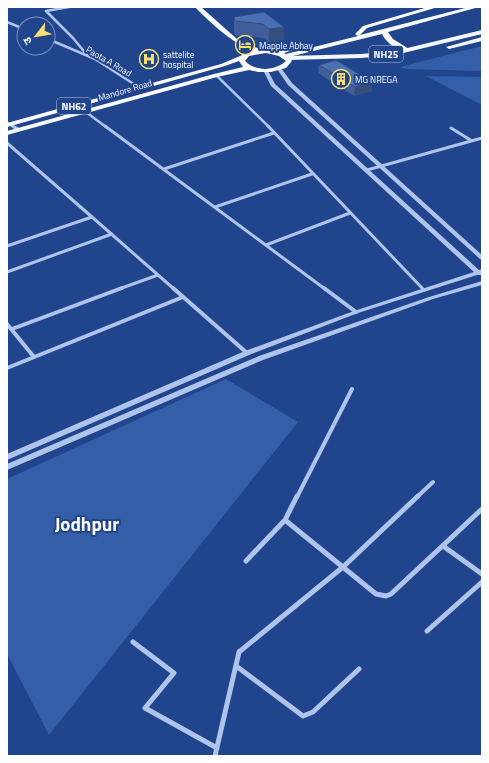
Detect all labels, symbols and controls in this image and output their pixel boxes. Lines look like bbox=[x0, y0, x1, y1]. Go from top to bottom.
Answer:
north arrow bbox=[16, 16, 56, 56]
text: उ bbox=[19, 34, 36, 48]
hotel icon: Mapple Abhay bbox=[234, 34, 256, 56]
place label: Mapple Abhay bbox=[259, 39, 314, 52]
street label: Paota A Road bbox=[84, 43, 135, 79]
road number: NH25 bbox=[369, 46, 403, 62]
hospital icon: sattelite hospital bbox=[138, 48, 160, 70]
place label: sattelite hospital bbox=[163, 48, 195, 71]
building icon: MG NREGA bbox=[330, 68, 352, 90]
place label: MG NREGA bbox=[355, 73, 398, 86]
street label: Mandore Road bbox=[97, 76, 154, 104]
road number: NH62 bbox=[57, 98, 91, 114]
district label: Jodhpur bbox=[55, 509, 119, 538]

